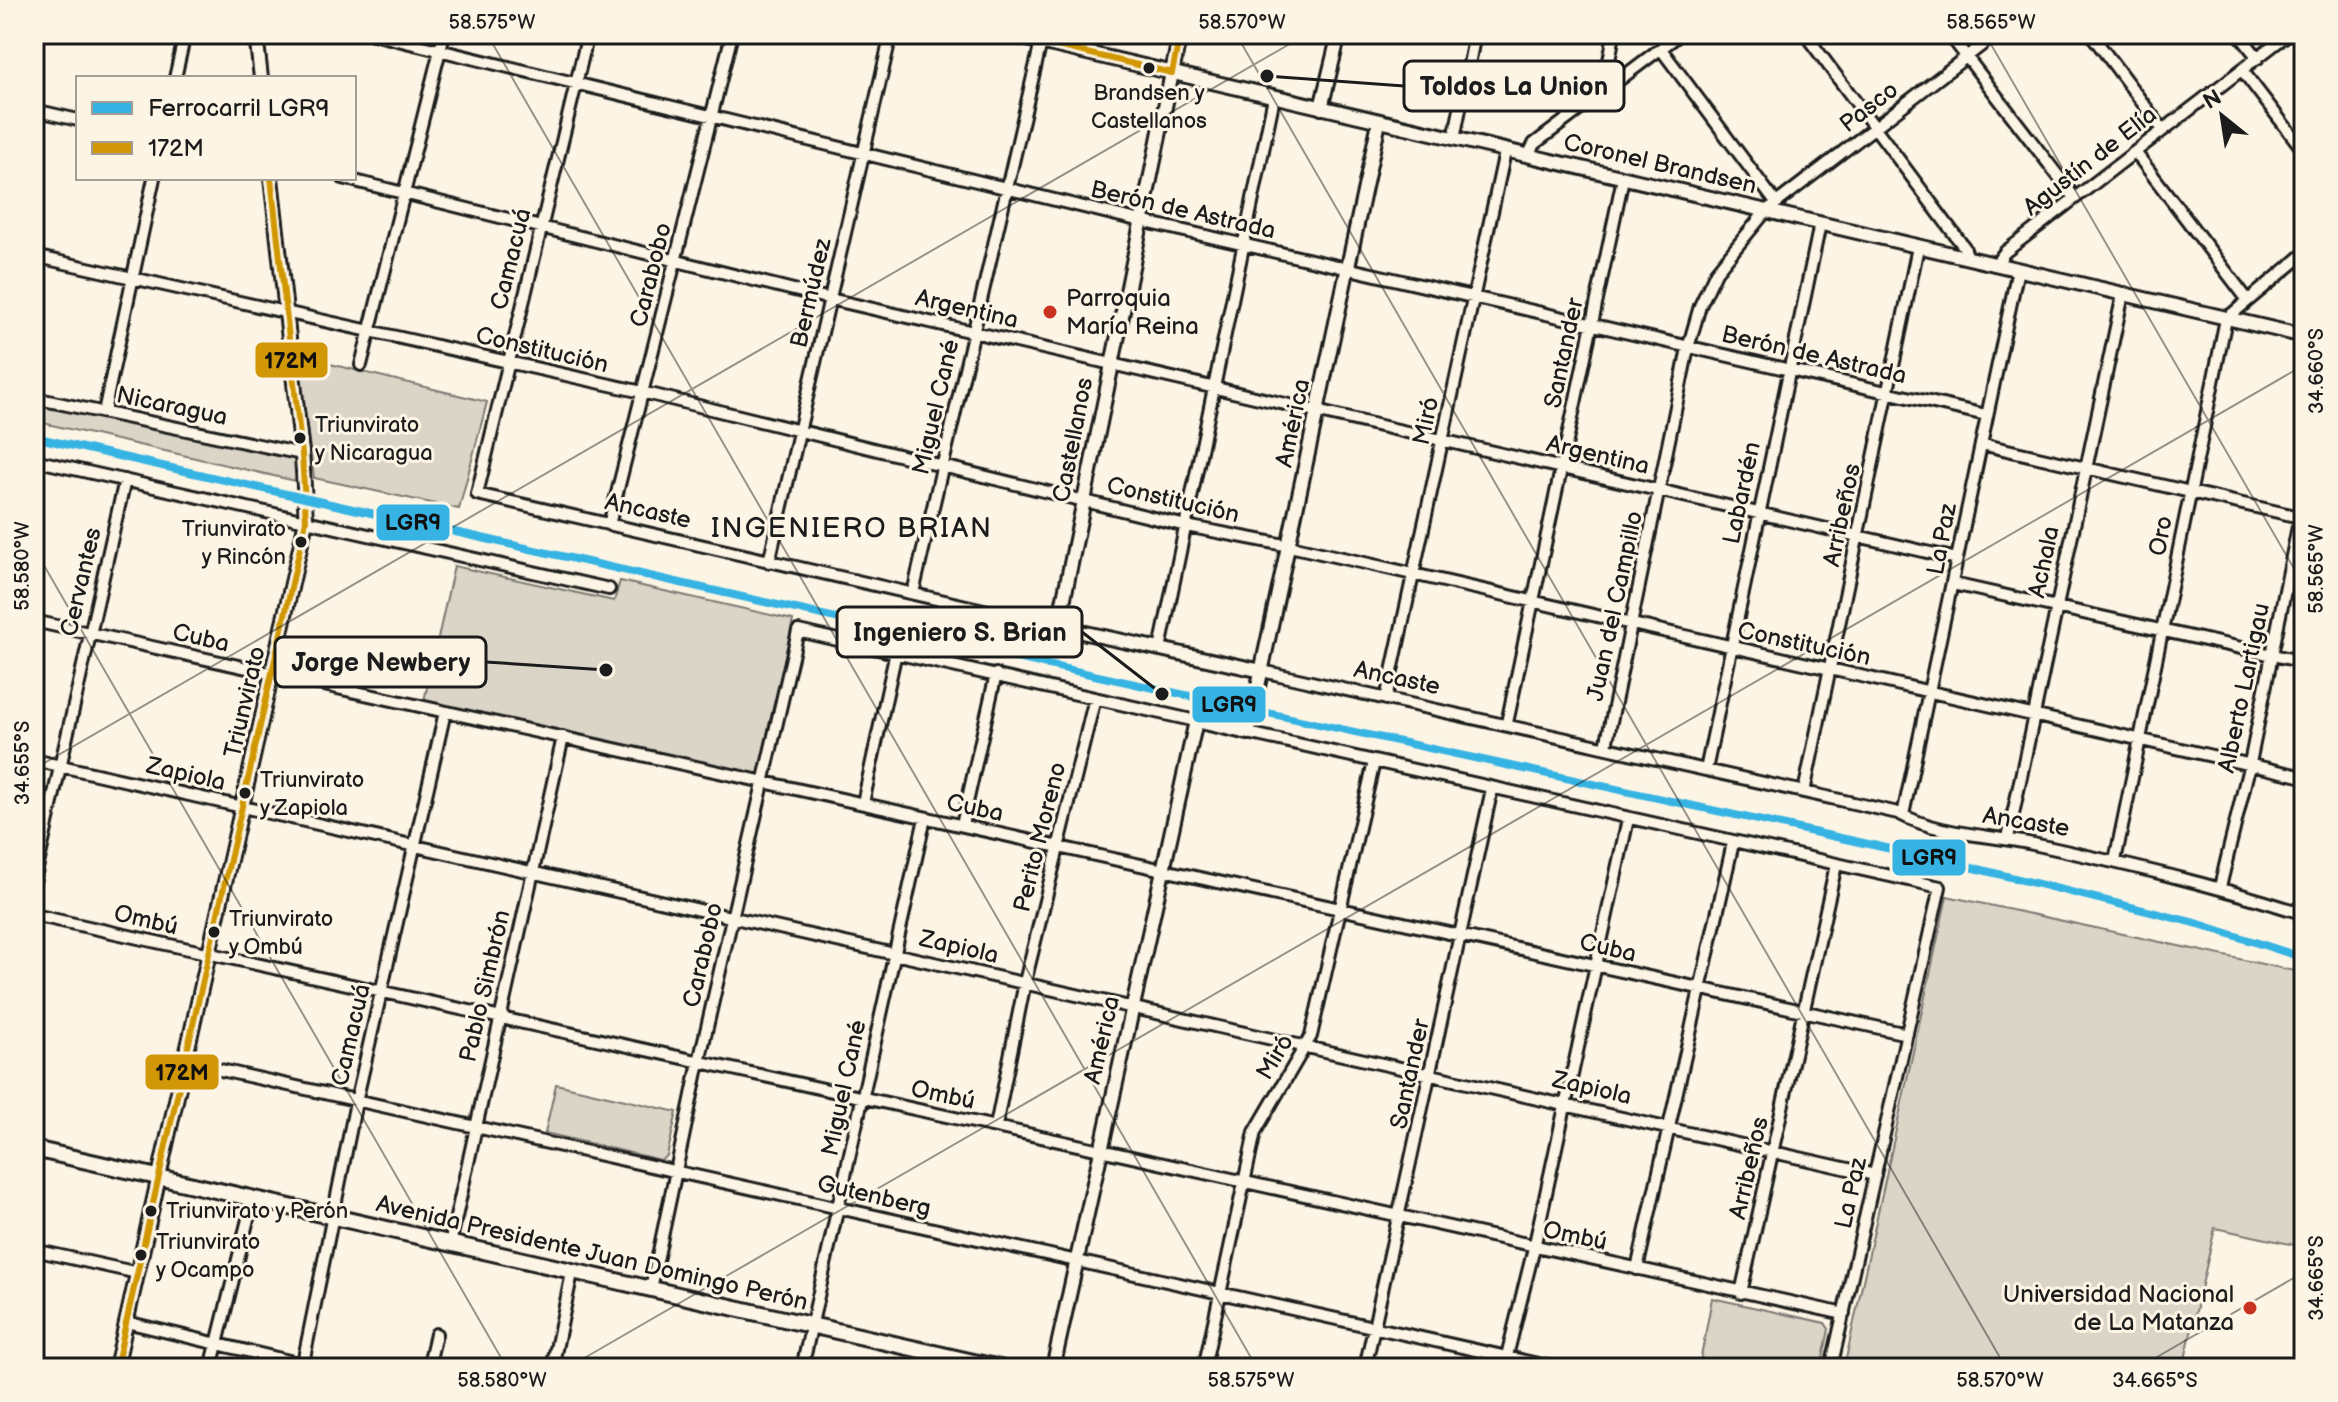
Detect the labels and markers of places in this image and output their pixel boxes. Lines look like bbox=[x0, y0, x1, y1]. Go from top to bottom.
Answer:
marker: Brandsen y Castellanos bbox=[1141, 60, 1157, 76]
callout: Toldos La Union bbox=[1404, 61, 1624, 111]
place label: Brandsen y Castellanos bbox=[1091, 80, 1207, 135]
place label: Parroquia María Reina bbox=[1066, 284, 1199, 341]
marker: Parroquia María Reina bbox=[1041, 303, 1059, 321]
place label: Triunvirato y Nicaragua bbox=[314, 412, 433, 467]
marker: Triunvirato y Nicaragua bbox=[292, 430, 308, 446]
place label: Triunvirato y Rincón bbox=[182, 516, 286, 571]
marker: Triunvirato y Rincón bbox=[293, 534, 309, 550]
callout: Ingeniero S. Brian bbox=[837, 607, 1082, 657]
callout: Jorge Newbery bbox=[275, 637, 486, 687]
place label: Triunvirato y Zapiola bbox=[259, 767, 364, 822]
marker: Triunvirato y Zapiola bbox=[237, 785, 253, 801]
place label: Triunvirato y Ombú bbox=[228, 906, 333, 961]
marker: Triunvirato y Ombú bbox=[206, 924, 222, 940]
place label: Triunvirato y Perón bbox=[166, 1198, 348, 1225]
marker: Triunvirato y Perón bbox=[143, 1203, 159, 1219]
place label: Triunvirato y Ocampo bbox=[155, 1229, 260, 1284]
marker: Triunvirato y Ocampo bbox=[133, 1247, 149, 1263]
place label: Universidad Nacional de La Matanza bbox=[2003, 1280, 2234, 1337]
marker: Universidad Nacional de La Matanza bbox=[2241, 1299, 2259, 1317]

